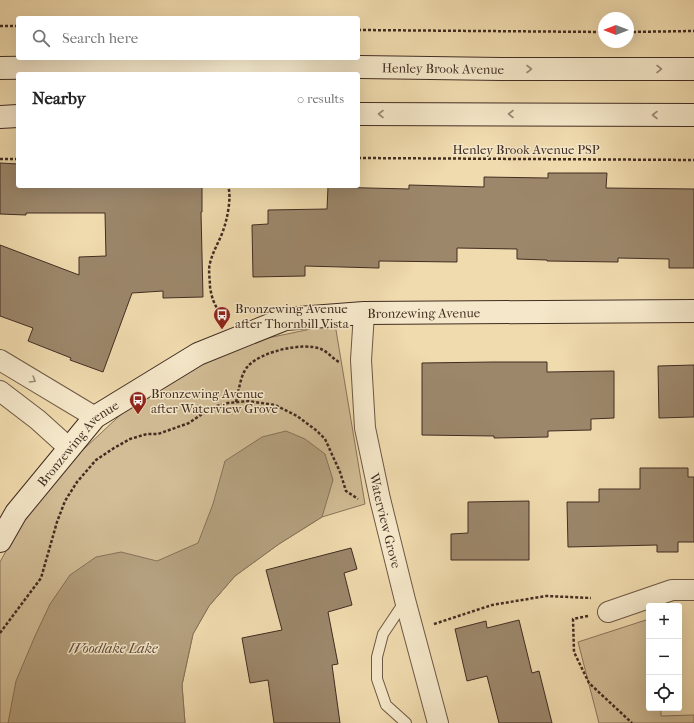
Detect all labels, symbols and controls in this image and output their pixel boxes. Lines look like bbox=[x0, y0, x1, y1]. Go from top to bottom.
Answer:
north arrow bbox=[598, 12, 634, 48]
search box bbox=[16, 16, 360, 60]
icon: search bbox=[30, 27, 52, 49]
text: Search here bbox=[62, 29, 138, 47]
street label: Henley Brook Avenue bbox=[382, 60, 505, 77]
one-way arrow bbox=[526, 65, 532, 73]
one-way arrow bbox=[656, 65, 662, 73]
text: Nearby bbox=[32, 88, 86, 108]
text: 0 results bbox=[297, 91, 344, 106]
one-way arrow bbox=[378, 110, 384, 118]
one-way arrow bbox=[508, 110, 514, 118]
one-way arrow bbox=[652, 111, 658, 119]
street label: Henley Brook Avenue PSP bbox=[452, 142, 600, 157]
place label: Bronzewing Avenue after Thornbill Vista bbox=[235, 301, 350, 331]
bus stop icon: Bronzewing Avenue after Thornbill Vista bbox=[212, 305, 232, 330]
street label: Bronzewing Avenue bbox=[367, 305, 481, 321]
one-way arrow bbox=[29, 376, 36, 383]
place label: Bronzewing Avenue after Waterview Grove bbox=[151, 386, 278, 416]
bus stop icon: Bronzewing Avenue after Waterview Grove bbox=[128, 390, 148, 415]
street label: Bronzewing Avenue bbox=[34, 397, 122, 489]
street label: Waterview Grove bbox=[367, 471, 404, 570]
map controls bbox=[646, 603, 682, 711]
button: + bbox=[646, 603, 682, 639]
button: − bbox=[646, 639, 682, 675]
water label: Woodlake Lake bbox=[68, 640, 158, 657]
button: locate bbox=[646, 675, 682, 711]

